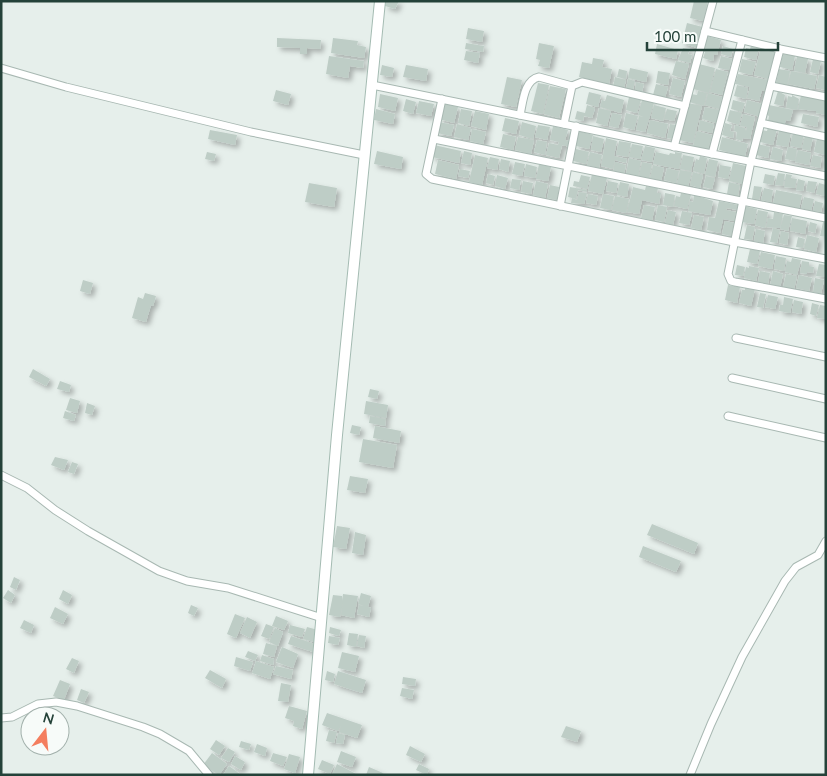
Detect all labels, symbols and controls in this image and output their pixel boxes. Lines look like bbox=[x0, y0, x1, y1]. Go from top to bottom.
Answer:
scale bar bbox=[647, 20, 778, 52]
text: 100 m bbox=[654, 27, 696, 45]
north arrow bbox=[20, 706, 70, 756]
text: N bbox=[41, 708, 56, 728]

